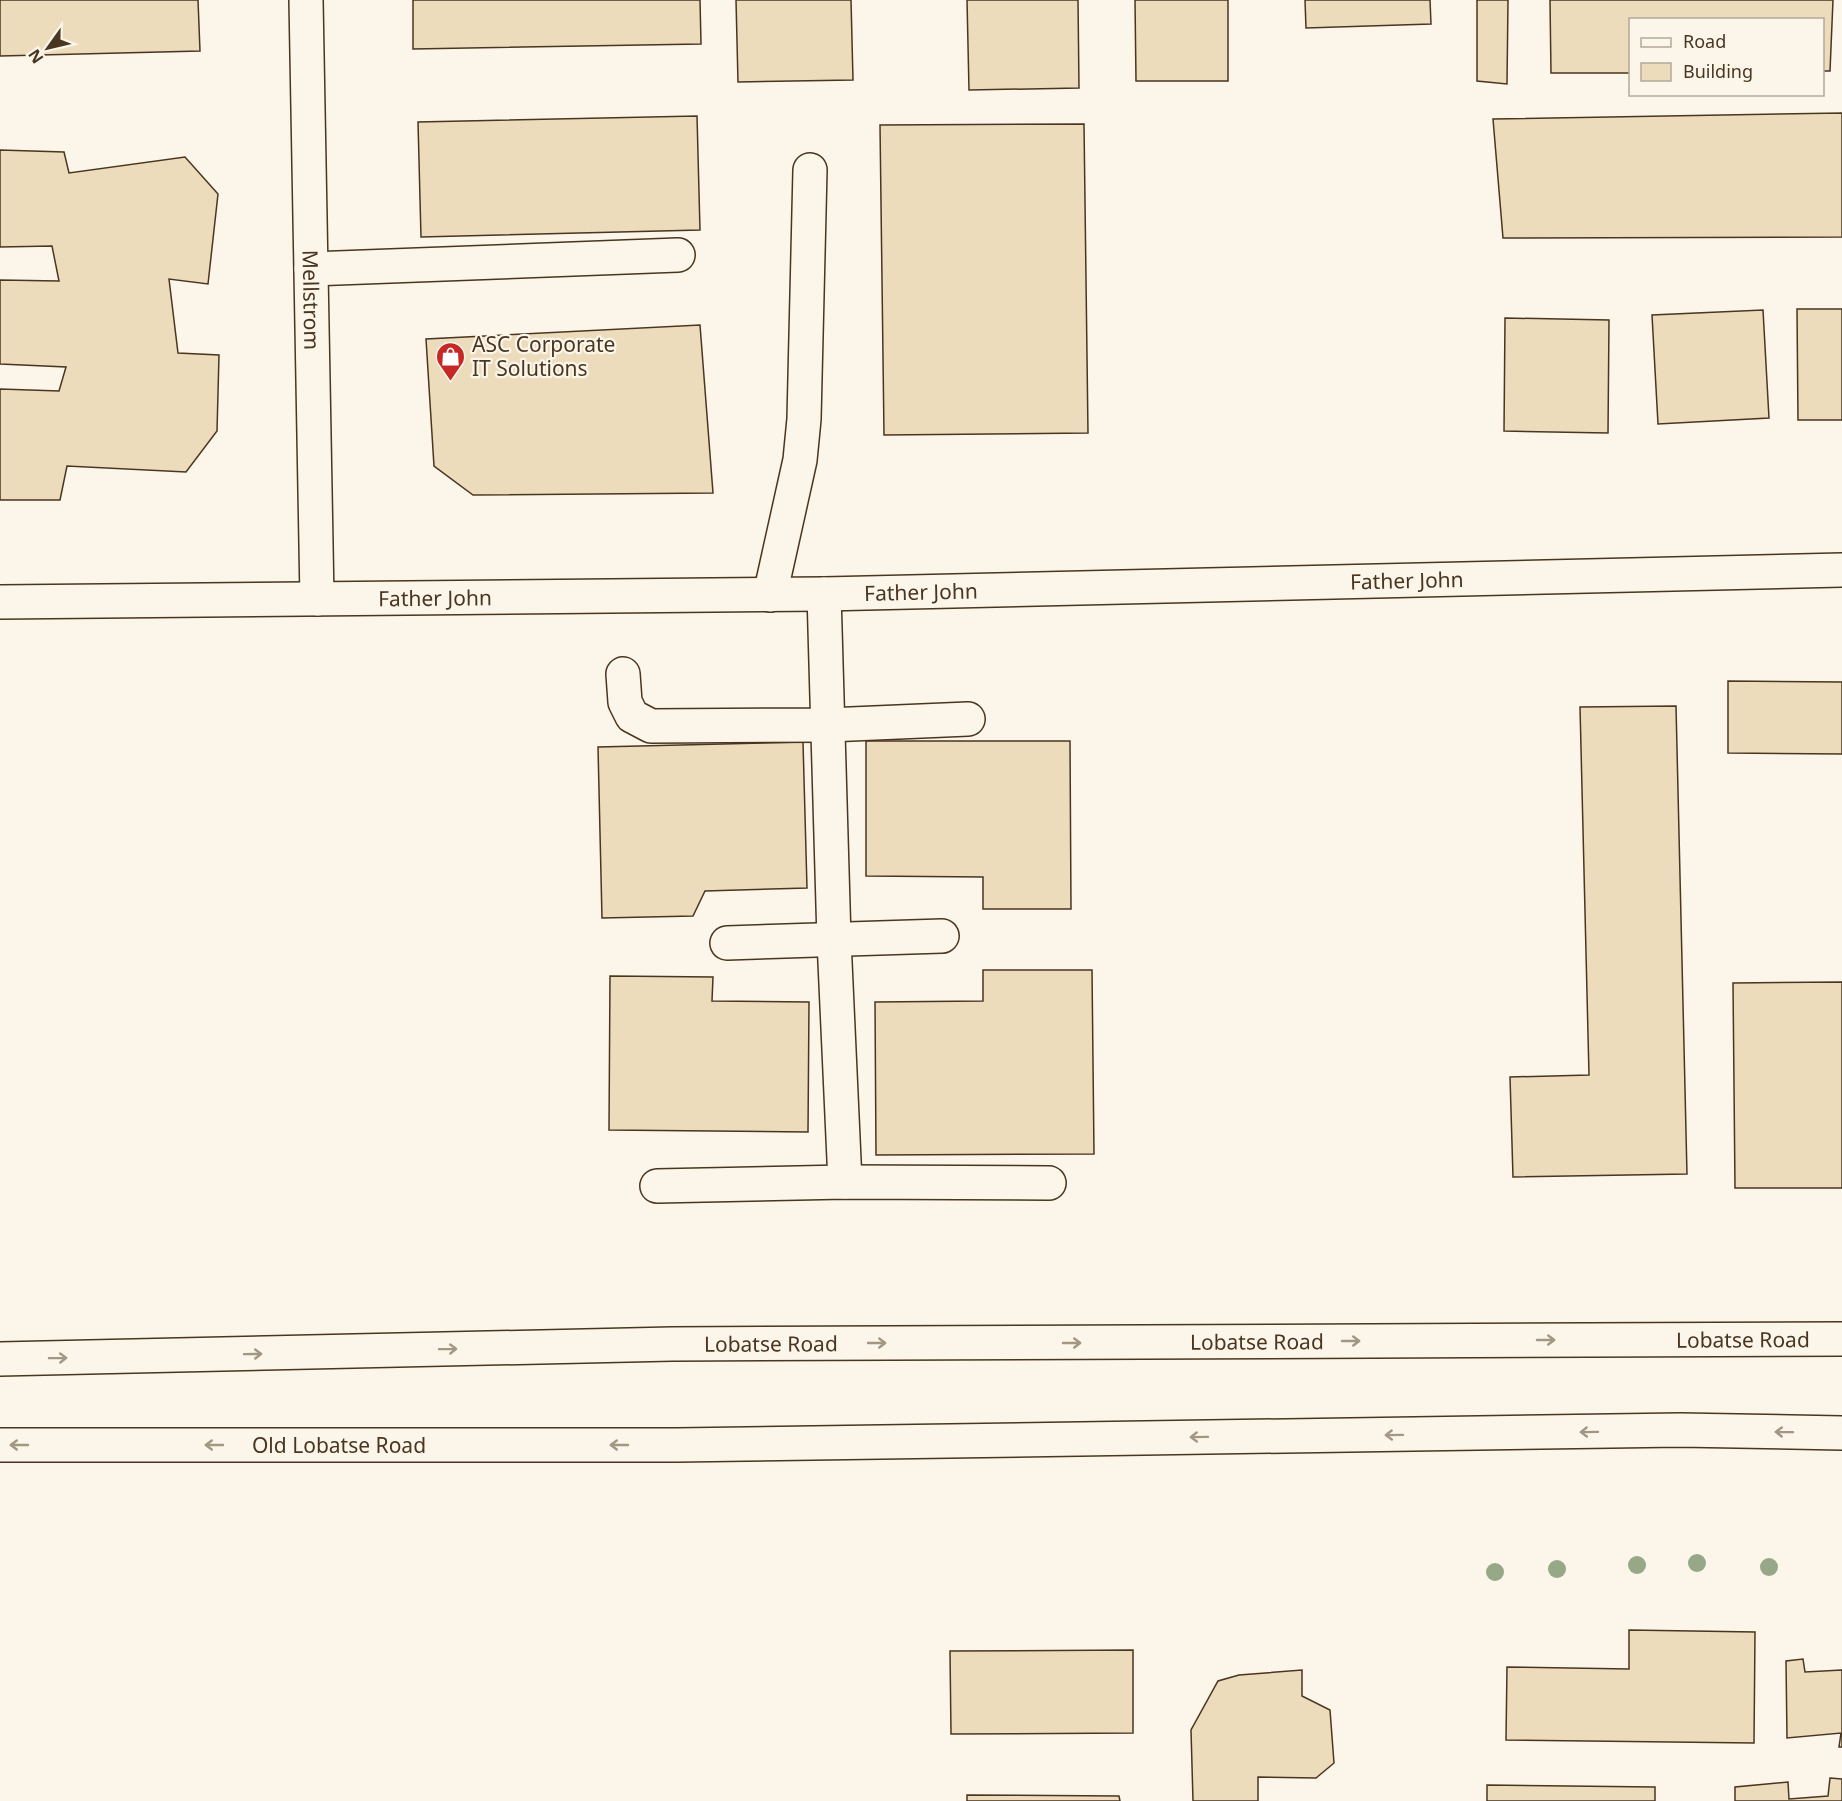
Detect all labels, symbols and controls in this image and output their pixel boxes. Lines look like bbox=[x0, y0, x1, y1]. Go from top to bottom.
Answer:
north arrow bbox=[18, 18, 78, 78]
legend bbox=[1629, 18, 1824, 96]
text: Road bbox=[1683, 29, 1726, 53]
text: N bbox=[23, 45, 48, 68]
text: Building bbox=[1683, 59, 1753, 83]
street label: Mellstrom bbox=[297, 250, 326, 350]
place label: ASC Corporate IT Solutions bbox=[472, 330, 615, 382]
shop icon: ASC Corporate IT Solutions bbox=[435, 340, 467, 382]
street label: Father John bbox=[1350, 565, 1464, 596]
street label: Father John bbox=[864, 576, 978, 607]
street label: Father John bbox=[378, 583, 492, 612]
street label: Lobatse Road bbox=[1676, 1325, 1810, 1354]
street label: Lobatse Road bbox=[1190, 1327, 1324, 1356]
street label: Lobatse Road bbox=[704, 1329, 838, 1358]
one-way arrow bbox=[1536, 1334, 1556, 1346]
one-way arrow bbox=[1341, 1335, 1361, 1347]
one-way arrow bbox=[1062, 1337, 1082, 1349]
one-way arrow bbox=[867, 1338, 887, 1349]
one-way arrow bbox=[438, 1344, 458, 1355]
one-way arrow bbox=[243, 1348, 263, 1359]
one-way arrow bbox=[48, 1352, 68, 1364]
one-way arrow bbox=[1579, 1426, 1599, 1438]
one-way arrow bbox=[1774, 1426, 1794, 1438]
one-way arrow bbox=[1384, 1429, 1404, 1440]
street label: Old Lobatse Road bbox=[252, 1431, 426, 1459]
one-way arrow bbox=[1189, 1432, 1209, 1443]
one-way arrow bbox=[9, 1439, 29, 1451]
one-way arrow bbox=[204, 1439, 224, 1451]
one-way arrow bbox=[609, 1439, 629, 1451]

